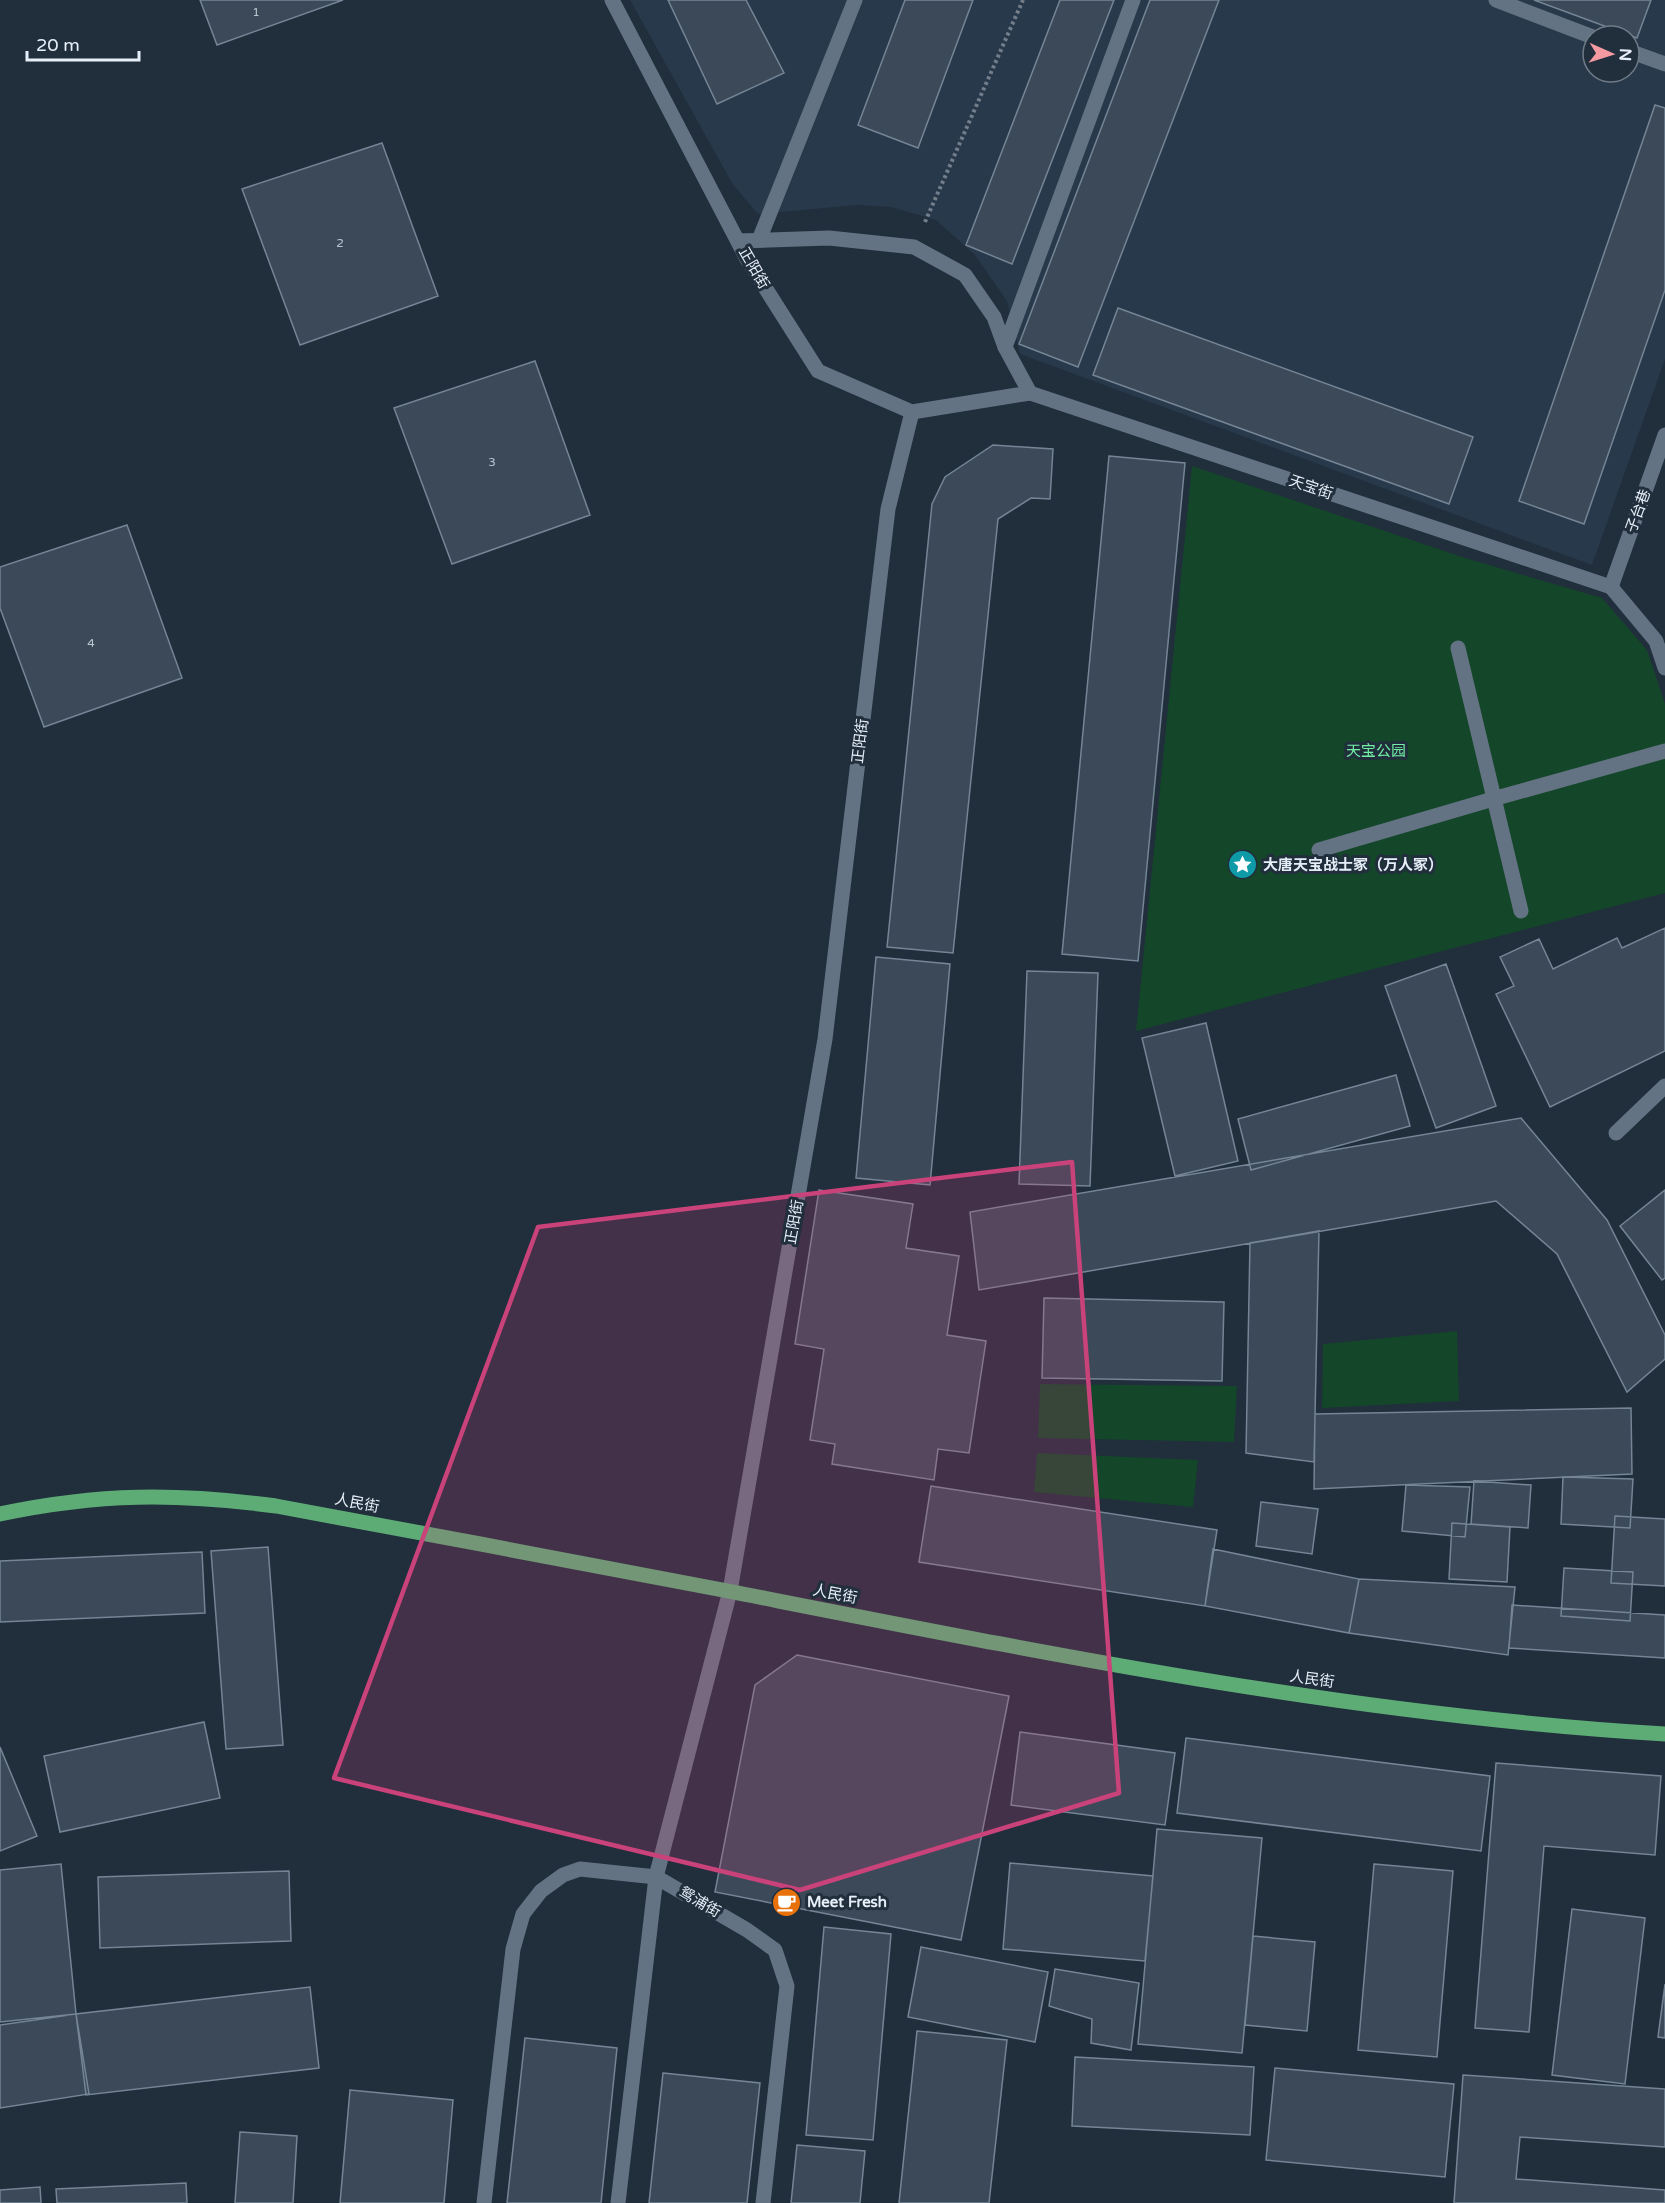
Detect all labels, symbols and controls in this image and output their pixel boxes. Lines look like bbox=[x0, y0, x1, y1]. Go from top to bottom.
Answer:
house number: 1 bbox=[252, 5, 260, 19]
scale bar bbox=[27, 24, 140, 62]
north arrow bbox=[1581, 24, 1641, 84]
text: 20 m bbox=[36, 34, 80, 56]
text: N bbox=[1615, 48, 1635, 62]
house number: 2 bbox=[336, 236, 344, 250]
street label: 正阳街 bbox=[735, 244, 773, 292]
house number: 3 bbox=[488, 455, 496, 469]
street label: 天宝街 bbox=[1287, 471, 1335, 503]
street label: 子台巷 bbox=[1622, 487, 1654, 535]
house number: 4 bbox=[87, 636, 95, 650]
street label: 正阳街 bbox=[848, 718, 872, 764]
park label: 天宝公园 bbox=[1346, 742, 1406, 760]
place icon: 大唐天宝战士冢（万人冢） bbox=[1226, 849, 1258, 881]
place label: 大唐天宝战士冢（万人冢） bbox=[1263, 856, 1443, 874]
street label: 正阳街 bbox=[781, 1198, 807, 1246]
street label: 人民街 bbox=[333, 1490, 381, 1516]
street label: 人民街 bbox=[811, 1581, 859, 1607]
street label: 人民街 bbox=[1288, 1667, 1336, 1691]
street label: 鸳浦街 bbox=[676, 1883, 724, 1921]
cafe icon: Meet Fresh bbox=[770, 1886, 802, 1918]
place label: Meet Fresh bbox=[807, 1893, 887, 1911]

